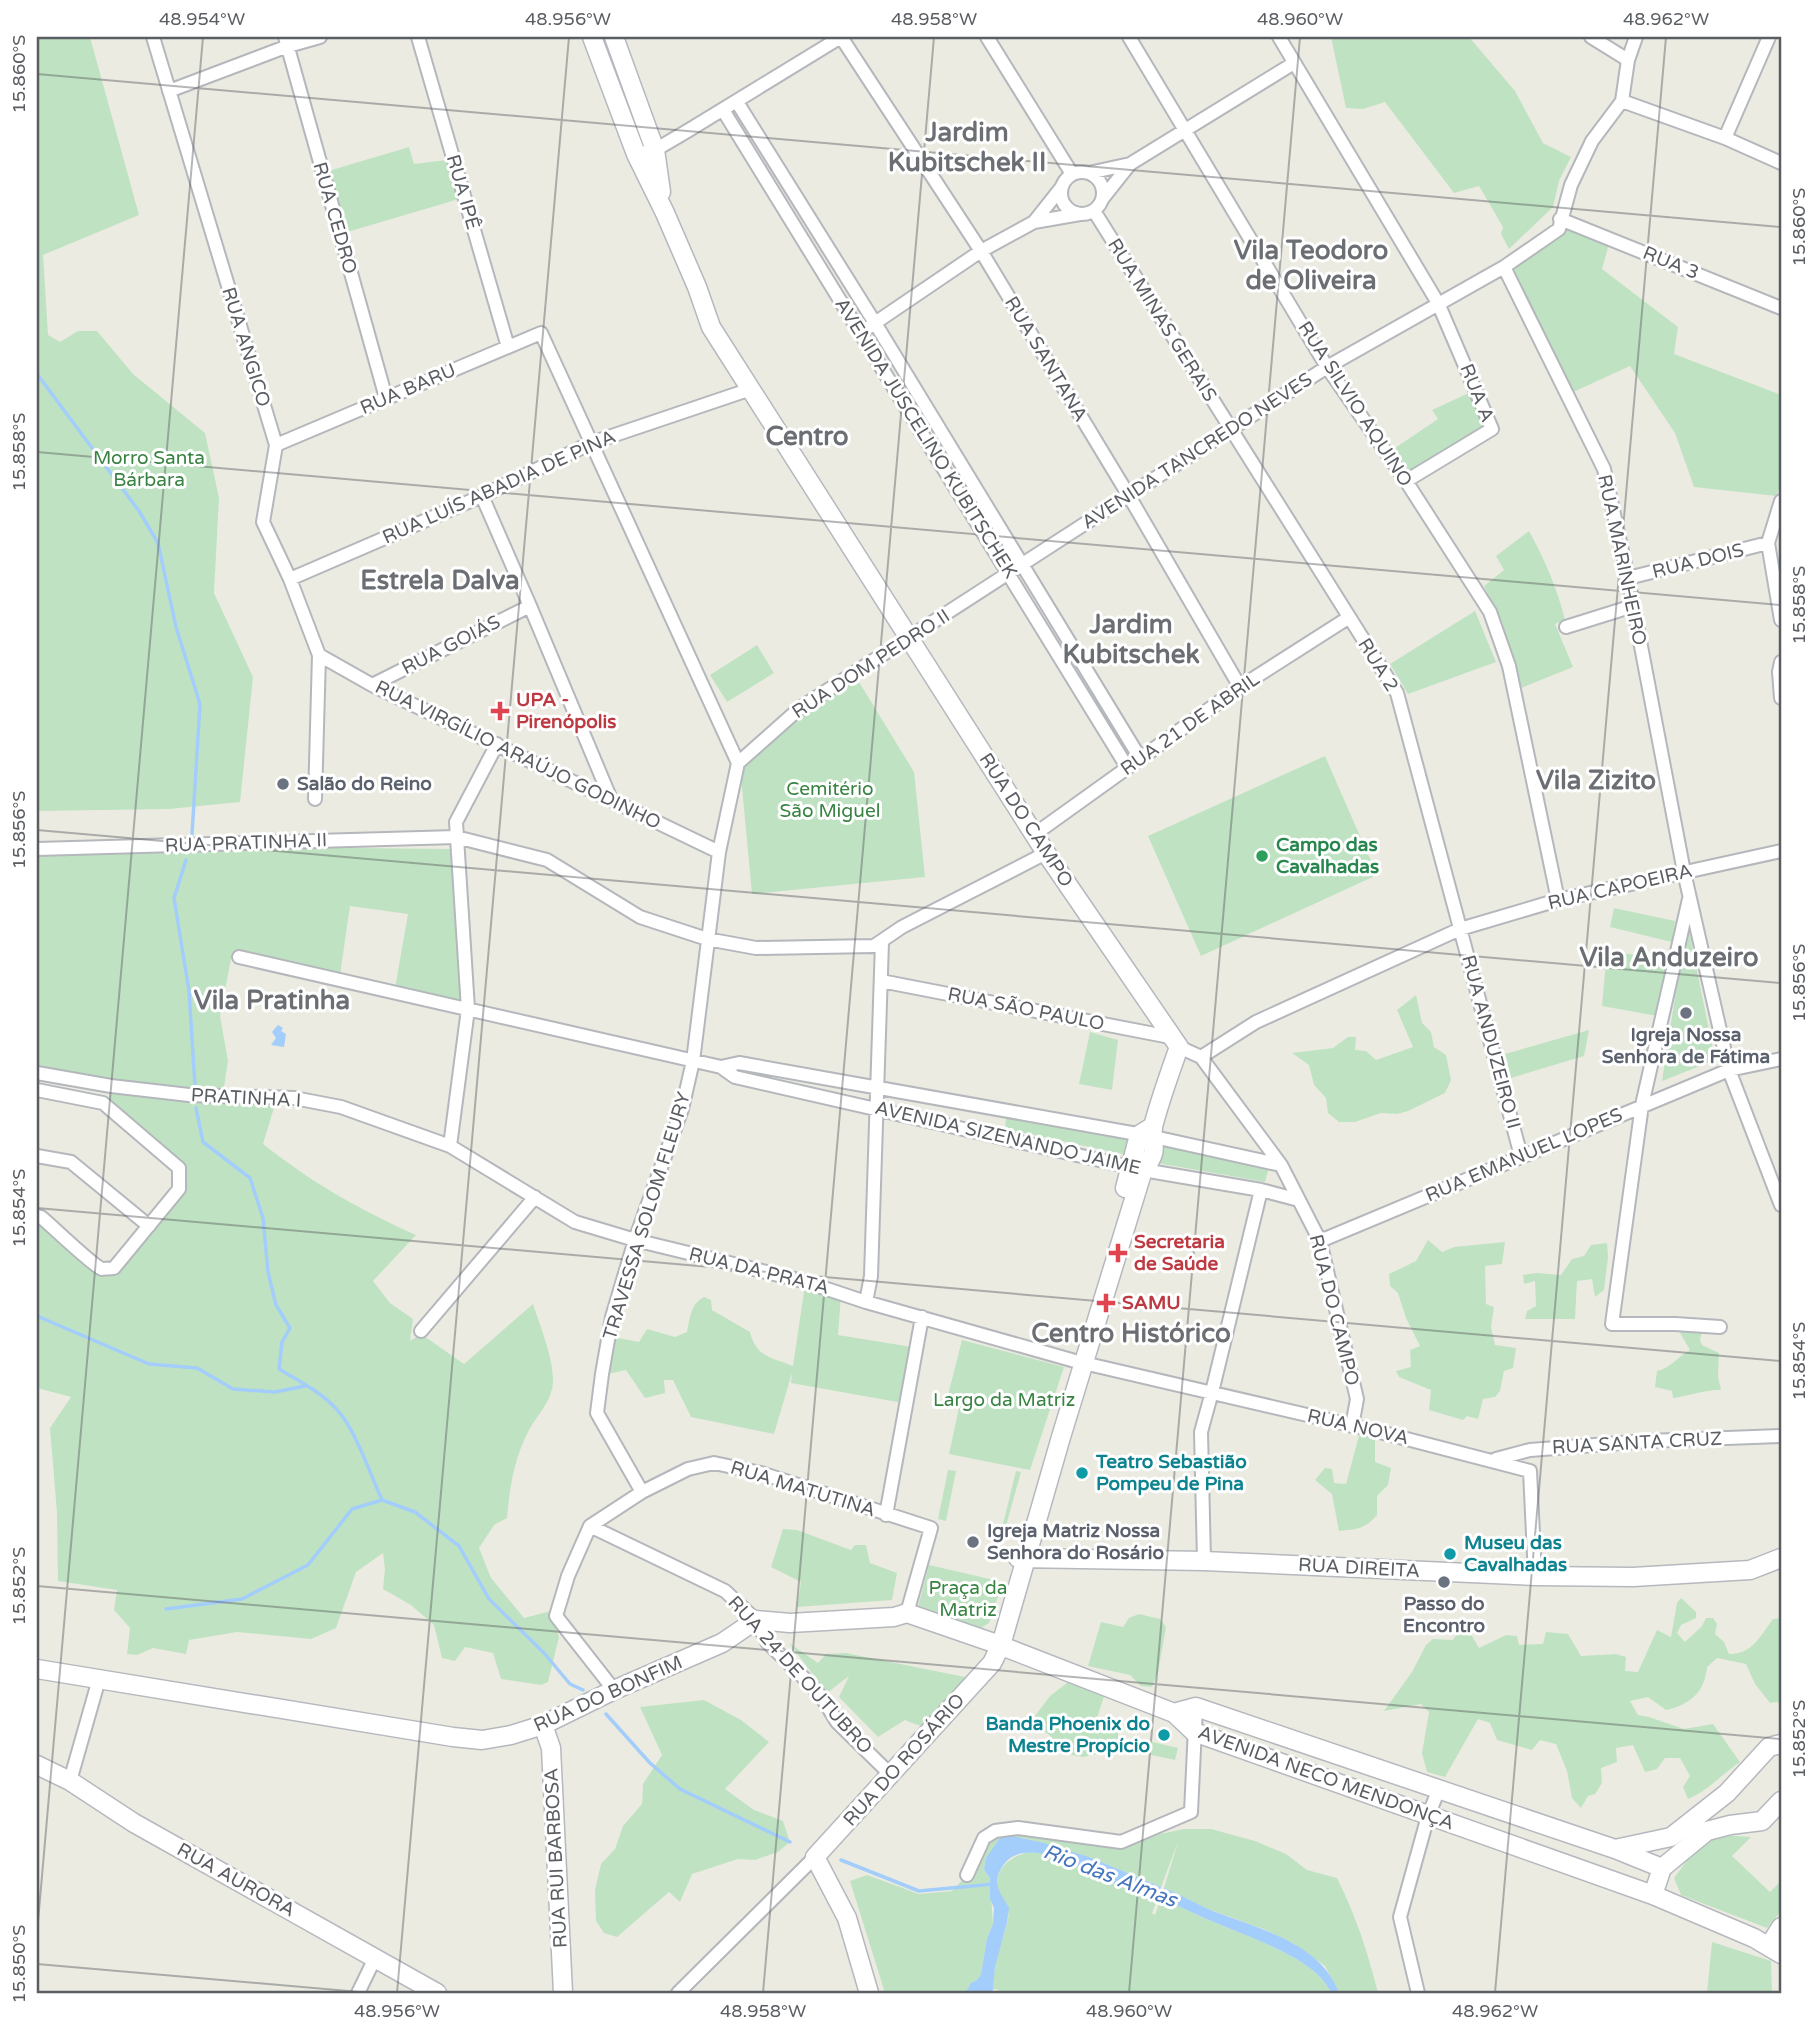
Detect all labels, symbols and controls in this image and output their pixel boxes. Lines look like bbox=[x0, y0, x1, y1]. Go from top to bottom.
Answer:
text: 48.954°W bbox=[159, 8, 245, 30]
text: 48.956°W bbox=[525, 8, 611, 30]
text: 48.958°W bbox=[891, 8, 977, 30]
text: 48.960°W bbox=[1257, 8, 1343, 30]
text: 48.962°W bbox=[1623, 8, 1709, 30]
text: 15.860°S bbox=[8, 35, 30, 113]
district label: Jardim Kubitschek II bbox=[888, 117, 1046, 178]
street label: RUA IPÊ bbox=[442, 152, 484, 232]
street label: RUA CEDRO bbox=[309, 160, 361, 276]
text: 15.860°S bbox=[1788, 188, 1810, 266]
street label: RUA MINAS GERAIS bbox=[1103, 235, 1221, 405]
district label: Vila Teodoro de Oliveira bbox=[1234, 235, 1388, 296]
street label: RUA 3 bbox=[1640, 242, 1702, 284]
street label: RUA ANGICO bbox=[217, 284, 275, 410]
street label: RUA SANTANA bbox=[1000, 293, 1092, 425]
street label: AVENIDA JUSCELINO KUBITSCHEK bbox=[830, 294, 1022, 582]
street label: RUA SILVIO AQUINO bbox=[1293, 317, 1417, 491]
street label: RUA BARU bbox=[357, 359, 459, 419]
street label: RUA A bbox=[1455, 361, 1499, 425]
street label: AVENIDA TANCREDO NEVES bbox=[1078, 368, 1316, 534]
text: 15.858°S bbox=[8, 413, 30, 491]
district label: Centro bbox=[765, 421, 849, 452]
street label: RUA LUÍS ABADIA DE PINA bbox=[379, 425, 619, 548]
park label: Morro Santa Bárbara bbox=[93, 447, 205, 491]
street label: RUA MARINHEIRO bbox=[1593, 472, 1651, 648]
street label: RUA DOIS bbox=[1650, 539, 1746, 583]
district label: Estrela Dalva bbox=[360, 565, 520, 596]
text: 15.858°S bbox=[1788, 566, 1810, 644]
street label: RUA DOM PEDRO II bbox=[788, 605, 954, 723]
district label: Jardim Kubitschek bbox=[1062, 609, 1200, 670]
street label: RUA GOIÁS bbox=[398, 610, 504, 679]
street label: RUA 2 bbox=[1353, 634, 1403, 696]
street label: RUA 21 DE ABRIL bbox=[1117, 668, 1264, 780]
street label: RUA VIRGÍLIO ARAÚJO GODINHO bbox=[372, 675, 665, 834]
place label: UPA - Pirenópolis bbox=[516, 689, 616, 734]
marker: UPA - Pirenópolis bbox=[490, 701, 510, 721]
street label: RUA DO CAMPO bbox=[975, 749, 1077, 891]
district label: Vila Zizito bbox=[1536, 765, 1656, 796]
place label: Salão do Reino bbox=[297, 773, 432, 795]
marker: Salão do Reino bbox=[275, 776, 291, 792]
park label: Cemitério São Miguel bbox=[780, 778, 880, 822]
text: 15.856°S bbox=[8, 791, 30, 869]
street label: RUA PRATINHA II bbox=[164, 829, 328, 857]
place label: Campo das Cavalhadas bbox=[1276, 834, 1379, 878]
marker: Campo das Cavalhadas bbox=[1254, 848, 1270, 864]
street label: RUA CAPOEIRA bbox=[1546, 860, 1694, 914]
district label: Vila Anduzeiro bbox=[1580, 942, 1759, 973]
text: 15.856°S bbox=[1788, 944, 1810, 1022]
street label: RUA ANDUZEIRO II bbox=[1457, 953, 1525, 1131]
street label: RUA SÃO PAULO bbox=[946, 982, 1106, 1035]
district label: Vila Pratinha bbox=[194, 985, 350, 1016]
marker: Igreja Nossa Senhora de Fátima bbox=[1678, 1005, 1694, 1021]
place label: Igreja Nossa Senhora de Fátima bbox=[1602, 1024, 1770, 1068]
street label: PRATINHA I bbox=[190, 1084, 302, 1112]
street label: TRAVESSA SOLOM FLEURY bbox=[599, 1090, 695, 1342]
street label: AVENIDA SIZENANDO JAIME bbox=[873, 1097, 1143, 1179]
street label: RUA EMANUEL LOPES bbox=[1422, 1103, 1626, 1207]
text: 15.854°S bbox=[8, 1169, 30, 1247]
place label: Secretaria de Saúde bbox=[1134, 1231, 1225, 1275]
street label: RUA DO CAMPO bbox=[1305, 1232, 1363, 1388]
street label: RUA DA PRATA bbox=[687, 1243, 831, 1299]
marker: Secretaria de Saúde bbox=[1108, 1243, 1128, 1263]
place label: SAMU bbox=[1122, 1292, 1181, 1314]
marker: SAMU bbox=[1096, 1293, 1116, 1313]
district label: Centro Histórico bbox=[1031, 1318, 1231, 1349]
text: 15.854°S bbox=[1788, 1322, 1810, 1400]
park label: Largo da Matriz bbox=[933, 1389, 1075, 1411]
street label: RUA NOVA bbox=[1305, 1405, 1411, 1449]
street label: RUA SANTA CRUZ bbox=[1551, 1428, 1723, 1458]
place label: Teatro Sebastião Pompeu de Pina bbox=[1095, 1451, 1247, 1496]
street label: RUA MATUTINA bbox=[728, 1456, 878, 1522]
marker: Teatro Sebastião Pompeu de Pina bbox=[1074, 1465, 1090, 1481]
place label: Igreja Matriz Nossa Senhora do Rosário bbox=[987, 1520, 1164, 1564]
place label: Museu das Cavalhadas bbox=[1464, 1532, 1567, 1576]
marker: Igreja Matriz Nossa Senhora do Rosário bbox=[965, 1534, 981, 1550]
marker: Museu das Cavalhadas bbox=[1442, 1546, 1458, 1562]
text: 15.852°S bbox=[8, 1547, 30, 1625]
street label: RUA DIREITA bbox=[1298, 1554, 1420, 1582]
marker: Passo do Encontro bbox=[1436, 1574, 1452, 1590]
park label: Praça da Matriz bbox=[929, 1577, 1007, 1621]
street label: RUA 24 DE OUTUBRO bbox=[723, 1592, 877, 1758]
place label: Passo do Encontro bbox=[1403, 1593, 1485, 1637]
street label: RUA DO BONFIM bbox=[530, 1651, 686, 1737]
street label: RUA DO ROSÁRIO bbox=[838, 1689, 969, 1831]
text: 15.852°S bbox=[1788, 1700, 1810, 1778]
place label: Banda Phoenix do Mestre Propício bbox=[985, 1713, 1150, 1758]
street label: AVENIDA NECO MENDONÇA bbox=[1195, 1721, 1457, 1835]
marker: Banda Phoenix do Mestre Propício bbox=[1156, 1727, 1172, 1743]
street label: RUA RUI BARBOSA bbox=[540, 1767, 572, 1949]
street label: RUA AURORA bbox=[173, 1838, 299, 1922]
water label: Rio das Almas bbox=[1040, 1839, 1182, 1914]
text: 15.850°S bbox=[8, 1925, 30, 2003]
text: 48.956°W bbox=[354, 2000, 440, 2022]
text: 48.958°W bbox=[720, 2000, 806, 2022]
text: 48.960°W bbox=[1086, 2000, 1172, 2022]
text: 48.962°W bbox=[1452, 2000, 1538, 2022]

